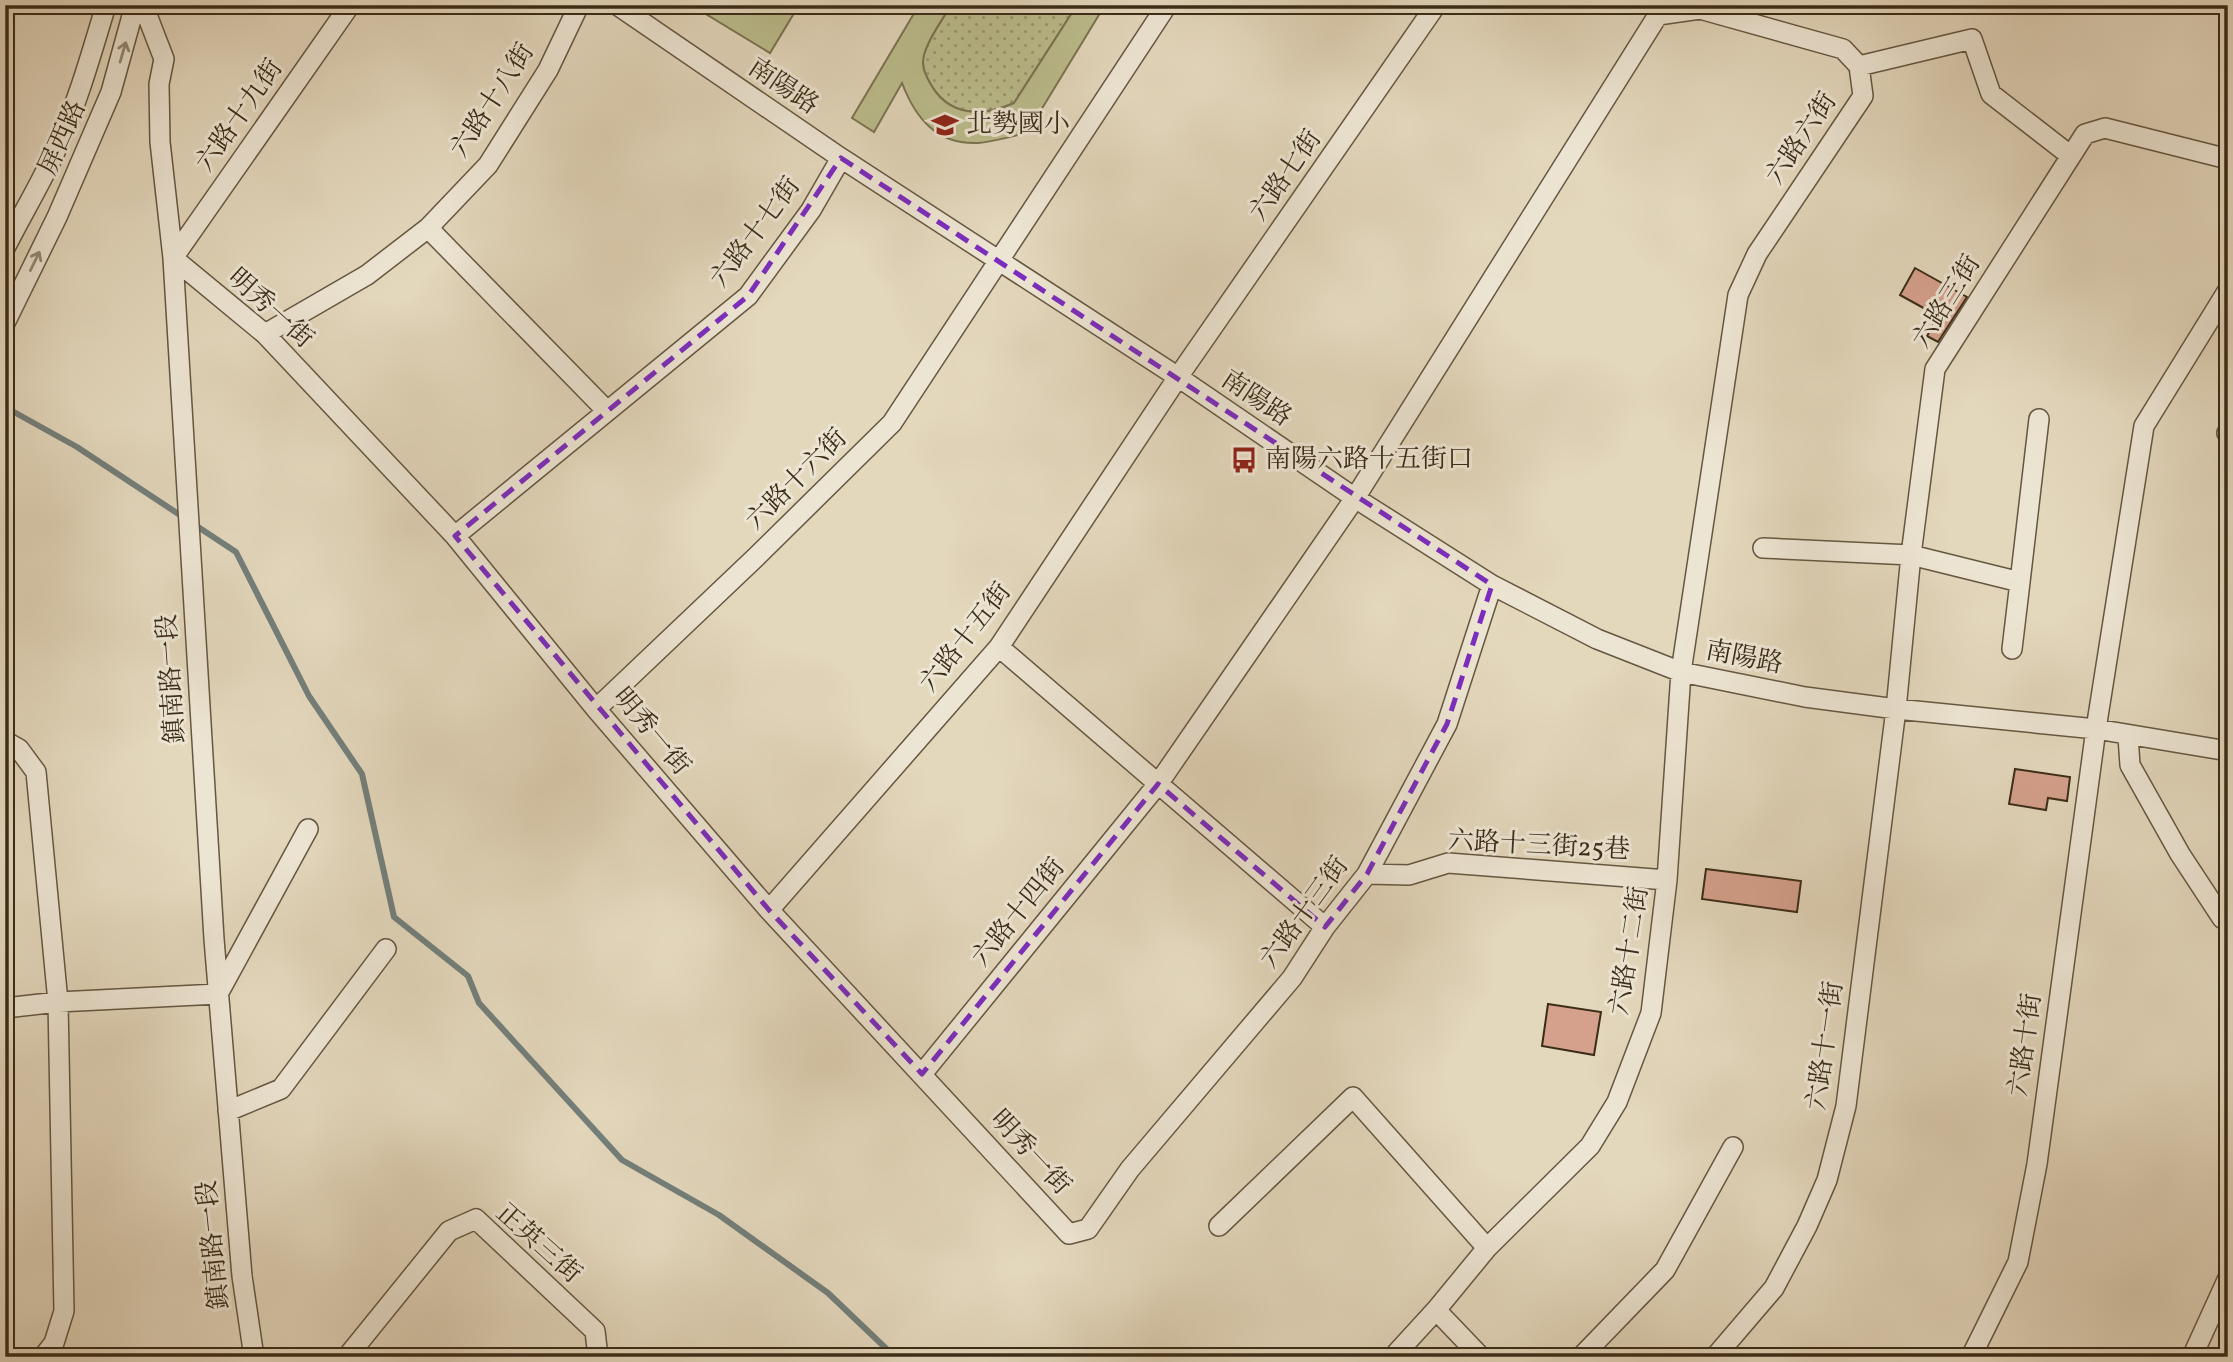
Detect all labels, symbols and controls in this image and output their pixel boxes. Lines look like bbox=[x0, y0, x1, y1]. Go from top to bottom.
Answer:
street label: 六路十八街 bbox=[442, 37, 544, 165]
one-way arrow bbox=[117, 41, 130, 63]
street label: 南陽路 bbox=[741, 50, 825, 124]
street label: 六路十九街 bbox=[188, 52, 292, 180]
street label: 六路六街 bbox=[1758, 86, 1846, 192]
street label: 屏西路 bbox=[31, 95, 95, 181]
place label: 北勢國小 bbox=[966, 107, 1070, 143]
school or university icon: 北勢國小 bbox=[930, 110, 960, 140]
street label: 六路七街 bbox=[1241, 123, 1331, 229]
street label: 六路十七街 bbox=[703, 170, 809, 296]
street label: 六路三街 bbox=[1904, 248, 1990, 356]
one-way arrow bbox=[28, 251, 42, 272]
street label: 明秀一街 bbox=[219, 261, 321, 357]
street label: 南陽路 bbox=[1214, 362, 1298, 436]
street label: 六路十六街 bbox=[738, 421, 856, 539]
place label: 南陽六路十五街口 bbox=[1265, 442, 1473, 478]
bus stop icon: 南陽六路十五街口 bbox=[1229, 445, 1259, 475]
street label: 六路十五街 bbox=[912, 576, 1020, 700]
street label: 鎮南路一段 bbox=[150, 613, 194, 745]
street label: 南陽路 bbox=[1702, 633, 1786, 683]
street label: 明秀一街 bbox=[604, 681, 698, 783]
street label: 六路十三街25巷 bbox=[1447, 823, 1631, 869]
street label: 六路十三街 bbox=[1252, 850, 1358, 976]
street label: 六路十四街 bbox=[964, 851, 1074, 975]
street label: 六路十二街 bbox=[1602, 884, 1658, 1018]
street label: 六路十一街 bbox=[1799, 979, 1853, 1113]
street label: 六路十街 bbox=[2001, 991, 2051, 1099]
street label: 明秀一街 bbox=[981, 1103, 1079, 1203]
street label: 鎮南路一段 bbox=[189, 1178, 239, 1312]
street label: 正英三街 bbox=[487, 1196, 589, 1292]

